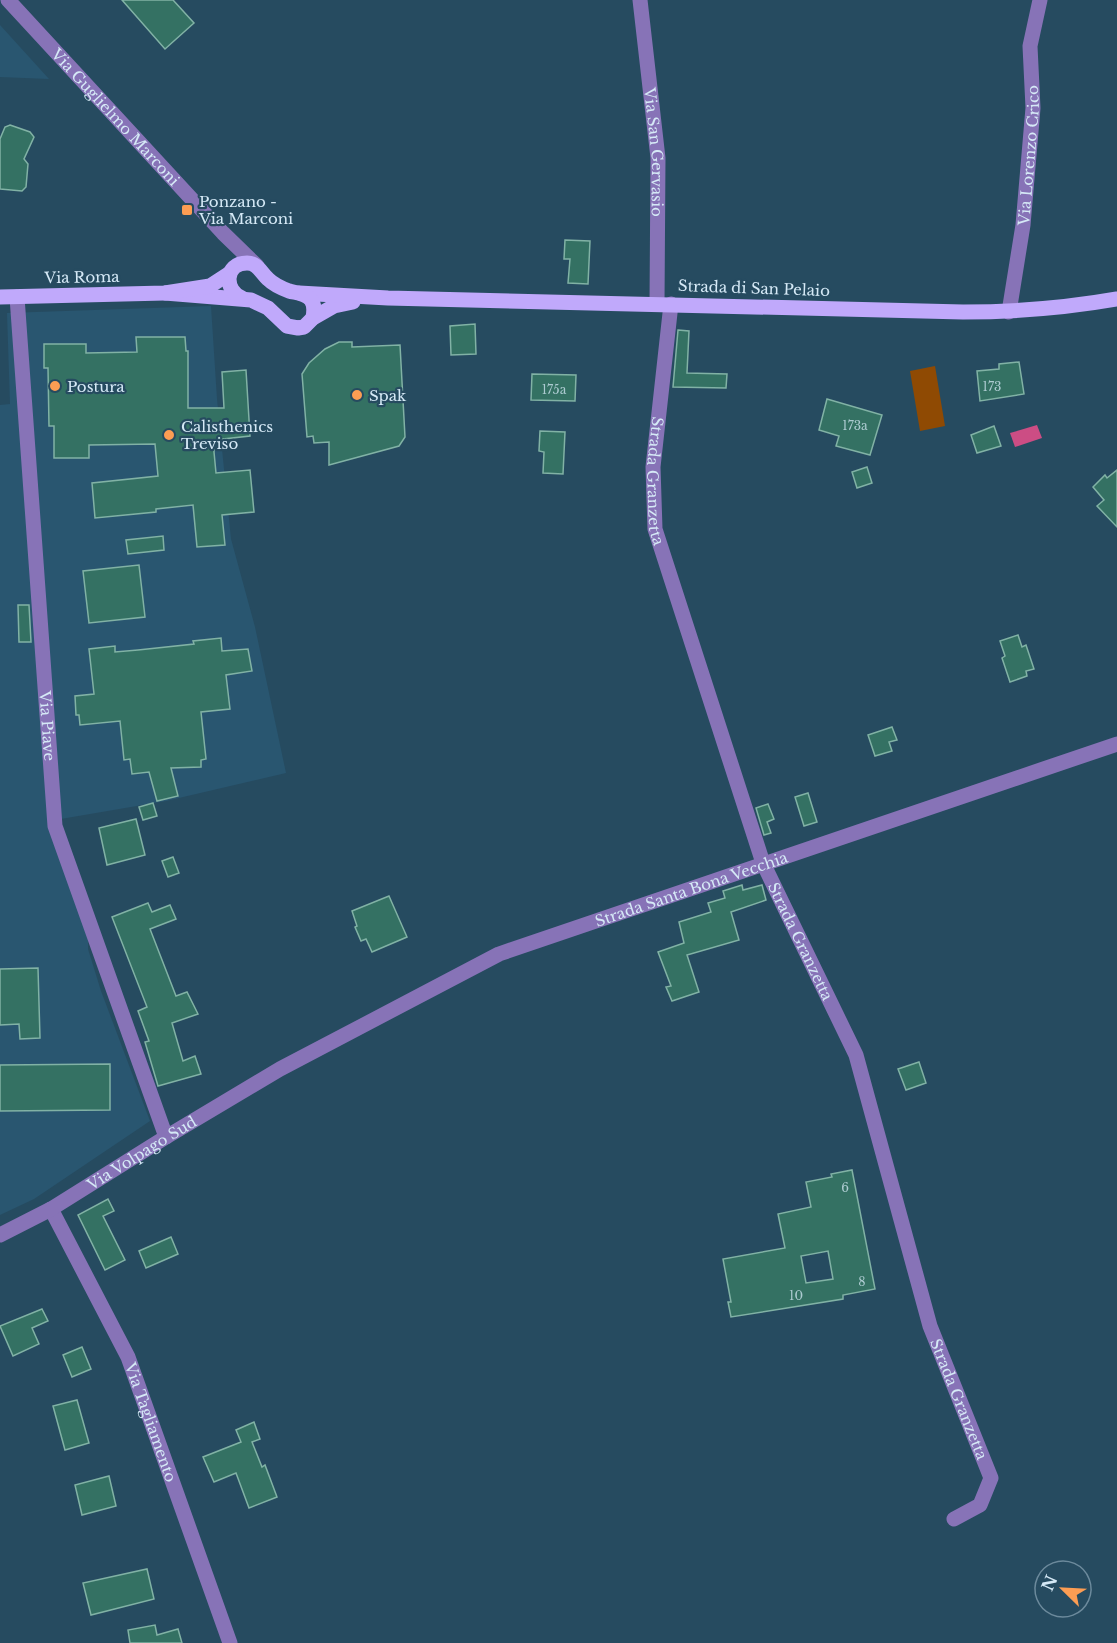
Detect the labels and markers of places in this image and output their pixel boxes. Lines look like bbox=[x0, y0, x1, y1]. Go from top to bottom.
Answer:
place label: Ponzano - Via Marconi bbox=[198, 192, 293, 228]
marker: Ponzano - Via Marconi bbox=[180, 203, 194, 217]
place label: Postura bbox=[67, 377, 125, 396]
marker: Postura bbox=[48, 379, 62, 393]
place label: Spak bbox=[369, 386, 407, 405]
marker: Spak bbox=[350, 388, 364, 402]
place label: Calisthenics Treviso bbox=[181, 417, 273, 453]
marker: Calisthenics Treviso bbox=[162, 428, 176, 442]

